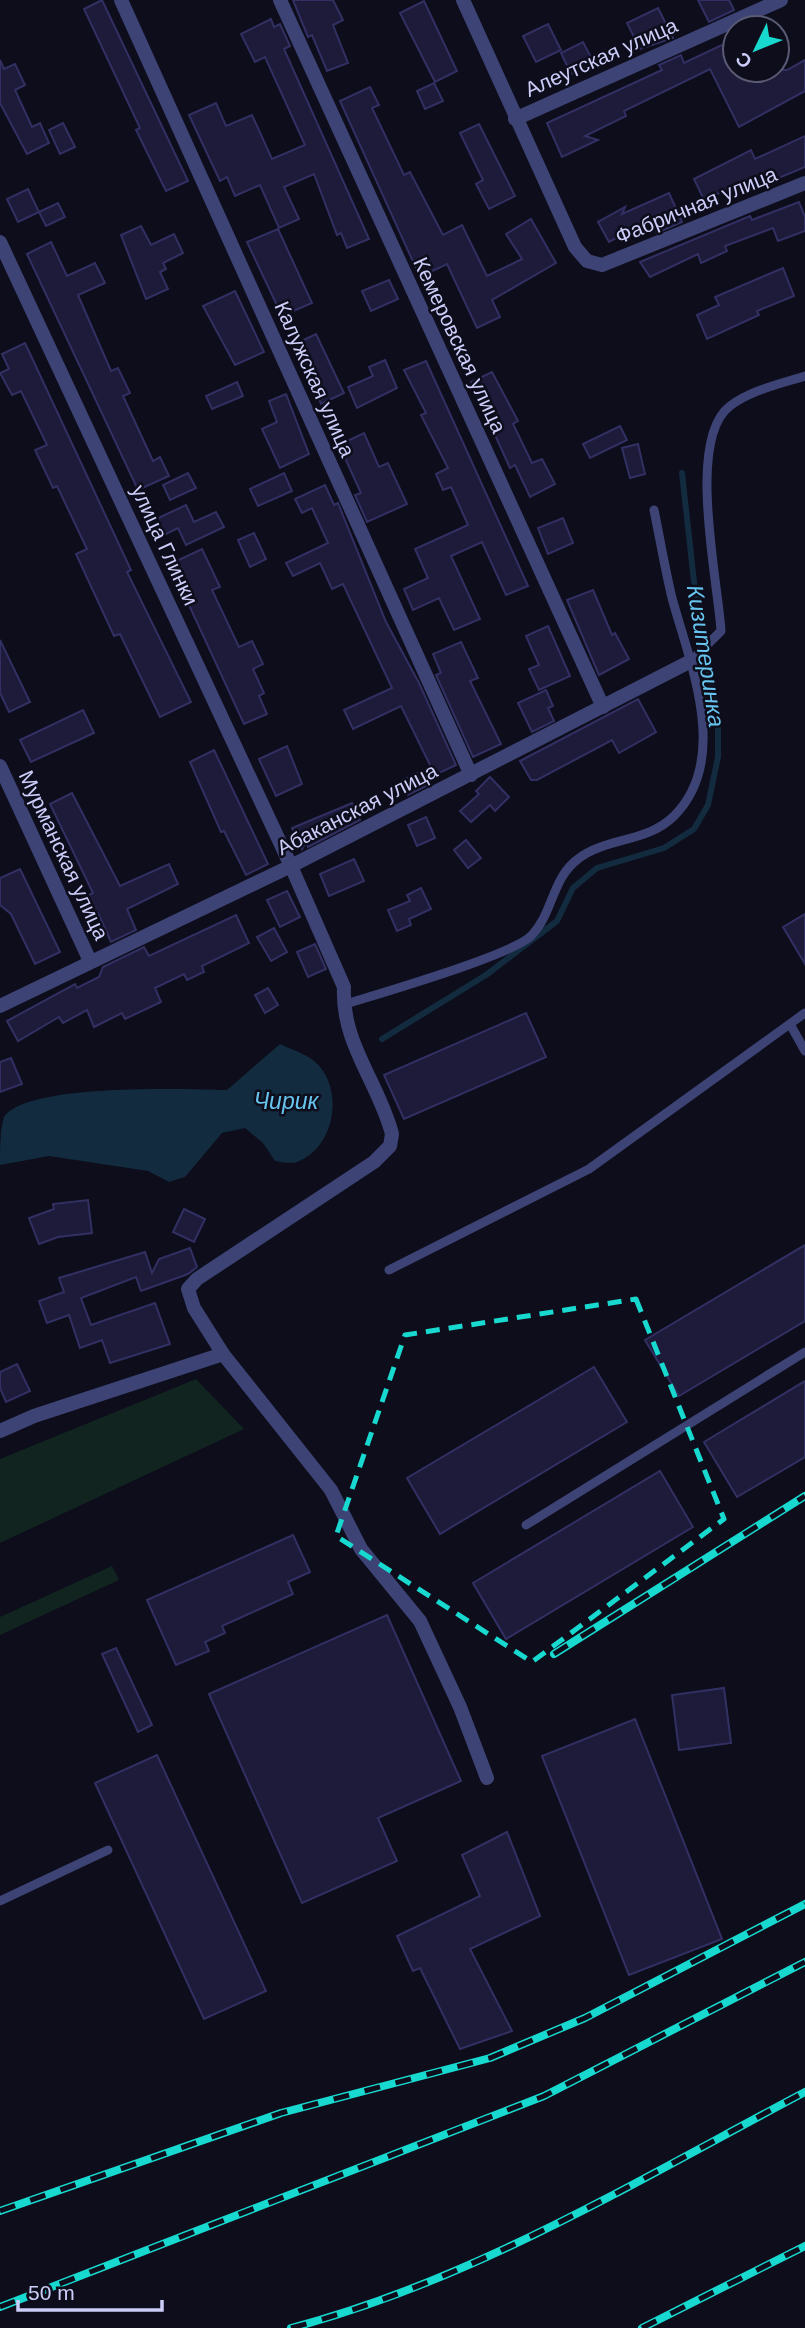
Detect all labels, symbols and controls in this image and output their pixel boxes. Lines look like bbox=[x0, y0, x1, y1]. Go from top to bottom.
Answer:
street label: Алеутская улица bbox=[521, 13, 681, 101]
north arrow bbox=[721, 14, 791, 84]
text: С bbox=[731, 48, 756, 72]
street label: Фабричная улица bbox=[612, 162, 780, 248]
street label: Кемеровская улица bbox=[409, 254, 511, 437]
street label: Калужская улица bbox=[270, 298, 360, 461]
street label: улица Глинки bbox=[127, 481, 203, 609]
water label: Кизитеринка bbox=[682, 583, 730, 729]
street label: Абаканская улица bbox=[273, 758, 441, 859]
street label: Мурманская улица bbox=[15, 767, 113, 944]
water label: Чирик bbox=[254, 1088, 319, 1114]
scale bar bbox=[18, 2268, 161, 2312]
text: 50 m bbox=[28, 2281, 75, 2304]

